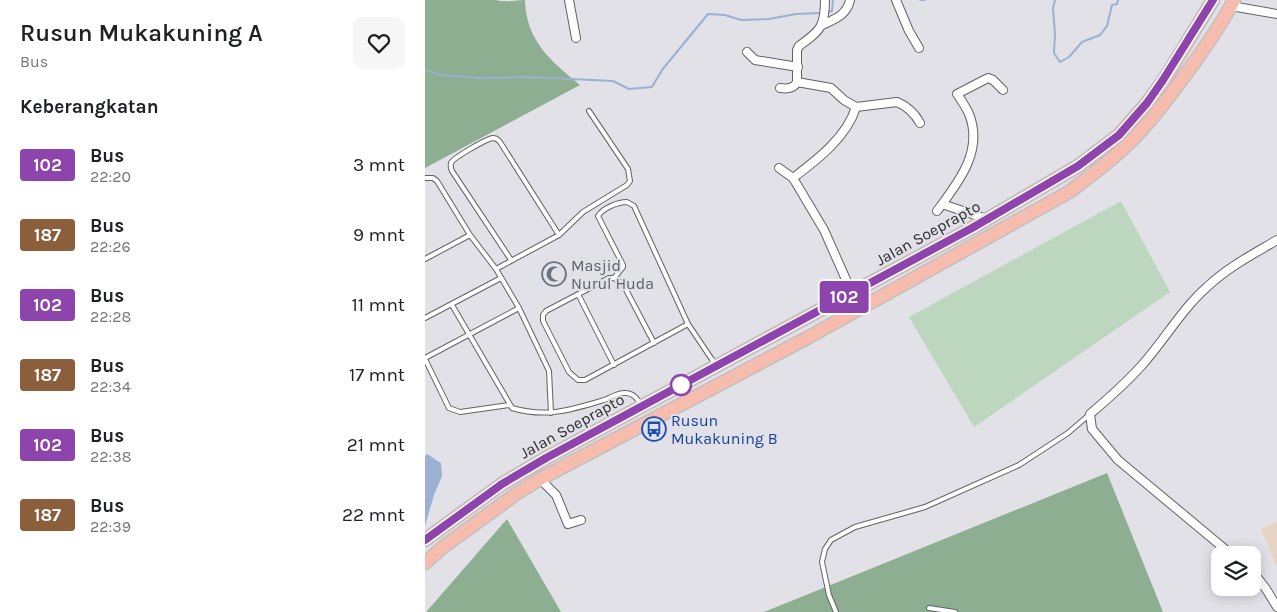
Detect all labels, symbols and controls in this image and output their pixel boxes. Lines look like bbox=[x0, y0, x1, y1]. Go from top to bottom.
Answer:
button: heart bbox=[353, 17, 405, 69]
text: Rusun Mukakuning A bbox=[20, 19, 263, 47]
text: Bus bbox=[20, 52, 48, 71]
text: Keberangkatan bbox=[20, 96, 159, 118]
text: Bus bbox=[90, 145, 124, 167]
text: 102 bbox=[33, 154, 62, 176]
text: 3 mnt bbox=[353, 154, 405, 176]
text: 22:20 bbox=[90, 167, 131, 186]
street label: Jalan Soeprapto bbox=[872, 196, 984, 270]
text: Bus bbox=[90, 215, 124, 237]
text: 187 bbox=[34, 224, 61, 246]
text: 9 mnt bbox=[353, 224, 405, 246]
text: 22:26 bbox=[90, 237, 131, 256]
place label: Masjid Nurul Huda bbox=[571, 256, 654, 293]
mosque icon: Masjid Nurul Huda bbox=[541, 261, 567, 287]
line badge: 102 bbox=[815, 281, 873, 313]
text: Bus bbox=[90, 285, 124, 307]
text: 102 bbox=[830, 286, 858, 308]
text: 102 bbox=[33, 294, 62, 316]
text: 11 mnt bbox=[352, 294, 405, 316]
text: 22:28 bbox=[90, 307, 131, 326]
text: Bus bbox=[90, 355, 124, 377]
text: 187 bbox=[34, 364, 61, 386]
text: 17 mnt bbox=[349, 364, 405, 386]
unlabelled marker bbox=[670, 374, 692, 396]
text: 22:34 bbox=[90, 377, 131, 396]
street label: Jalan Soeprapto bbox=[516, 389, 628, 463]
place label: Rusun Mukakuning B bbox=[671, 411, 778, 448]
bus stop icon: Rusun Mukakuning B bbox=[641, 416, 667, 442]
text: Bus bbox=[90, 425, 124, 447]
text: 102 bbox=[33, 434, 62, 456]
text: 21 mnt bbox=[347, 434, 405, 456]
text: 22:38 bbox=[90, 447, 132, 466]
text: Bus bbox=[90, 495, 124, 517]
text: 187 bbox=[34, 504, 61, 526]
text: 22 mnt bbox=[342, 504, 405, 526]
text: 22:39 bbox=[90, 517, 131, 536]
map controls bbox=[1211, 546, 1261, 596]
button: layers bbox=[1211, 546, 1261, 596]

